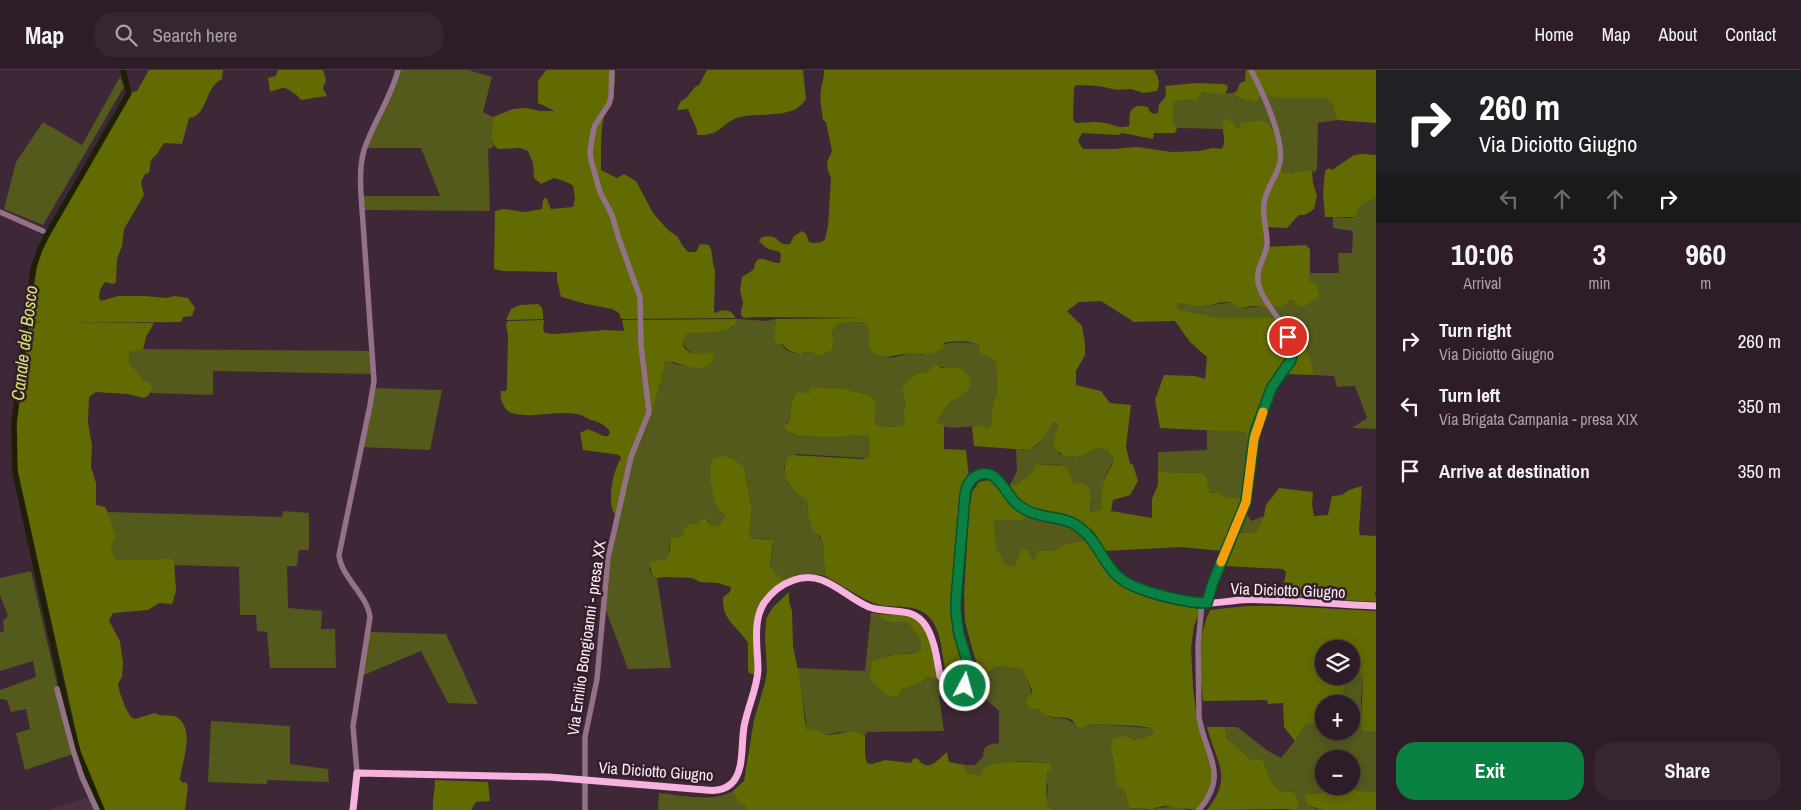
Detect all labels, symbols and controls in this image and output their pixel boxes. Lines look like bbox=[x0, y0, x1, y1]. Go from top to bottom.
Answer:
search box bbox=[94, 12, 444, 57]
text: Map bbox=[25, 19, 64, 51]
icon: search bbox=[112, 21, 140, 49]
text: Search here bbox=[152, 22, 237, 48]
text: Home bbox=[1534, 22, 1574, 47]
text: Map bbox=[1602, 22, 1631, 47]
text: About bbox=[1659, 22, 1697, 47]
text: Contact bbox=[1725, 22, 1776, 47]
text: 260 m bbox=[1479, 84, 1560, 131]
icon: right bbox=[1396, 90, 1461, 155]
text: Via Diciotto Giugno bbox=[1479, 129, 1637, 159]
icon: left bbox=[1495, 185, 1523, 213]
icon: ahead bbox=[1548, 185, 1576, 213]
icon: ahead bbox=[1601, 185, 1629, 213]
icon: right bbox=[1654, 185, 1682, 213]
text: 10:06 bbox=[1451, 234, 1514, 274]
text: 3 bbox=[1593, 234, 1606, 274]
text: 960 bbox=[1685, 234, 1726, 274]
text: Arrival bbox=[1463, 272, 1501, 294]
text: min bbox=[1588, 272, 1610, 294]
text: m bbox=[1700, 272, 1711, 294]
water label: Canale del Bosco bbox=[5, 284, 43, 402]
pin bbox=[1267, 316, 1309, 358]
text: Turn right bbox=[1439, 317, 1511, 343]
icon: arrive bbox=[1274, 323, 1302, 351]
icon: right bbox=[1396, 327, 1424, 355]
text: 260 m bbox=[1738, 328, 1781, 354]
text: Via Diciotto Giugno bbox=[1439, 343, 1554, 365]
text: Turn left bbox=[1439, 382, 1500, 408]
icon: left bbox=[1396, 392, 1424, 420]
text: 350 m bbox=[1738, 393, 1781, 419]
text: Via Brigata Campania - presa XIX bbox=[1439, 408, 1638, 430]
icon: arrive bbox=[1396, 457, 1424, 485]
text: Arrive at destination bbox=[1439, 458, 1590, 484]
text: 350 m bbox=[1738, 458, 1781, 484]
street label: Via Emilio Bongioanni - presa XX bbox=[561, 539, 611, 737]
street label: Via Diciotto Giugno bbox=[1230, 577, 1346, 603]
map controls bbox=[1315, 640, 1360, 795]
button: layers bbox=[1315, 640, 1360, 685]
position arrow bbox=[938, 659, 990, 711]
button: + bbox=[1315, 695, 1360, 740]
button: Exit bbox=[1396, 742, 1584, 800]
button: Share bbox=[1594, 742, 1781, 800]
button: − bbox=[1315, 750, 1360, 795]
street label: Via Diciotto Giugno bbox=[598, 756, 714, 786]

